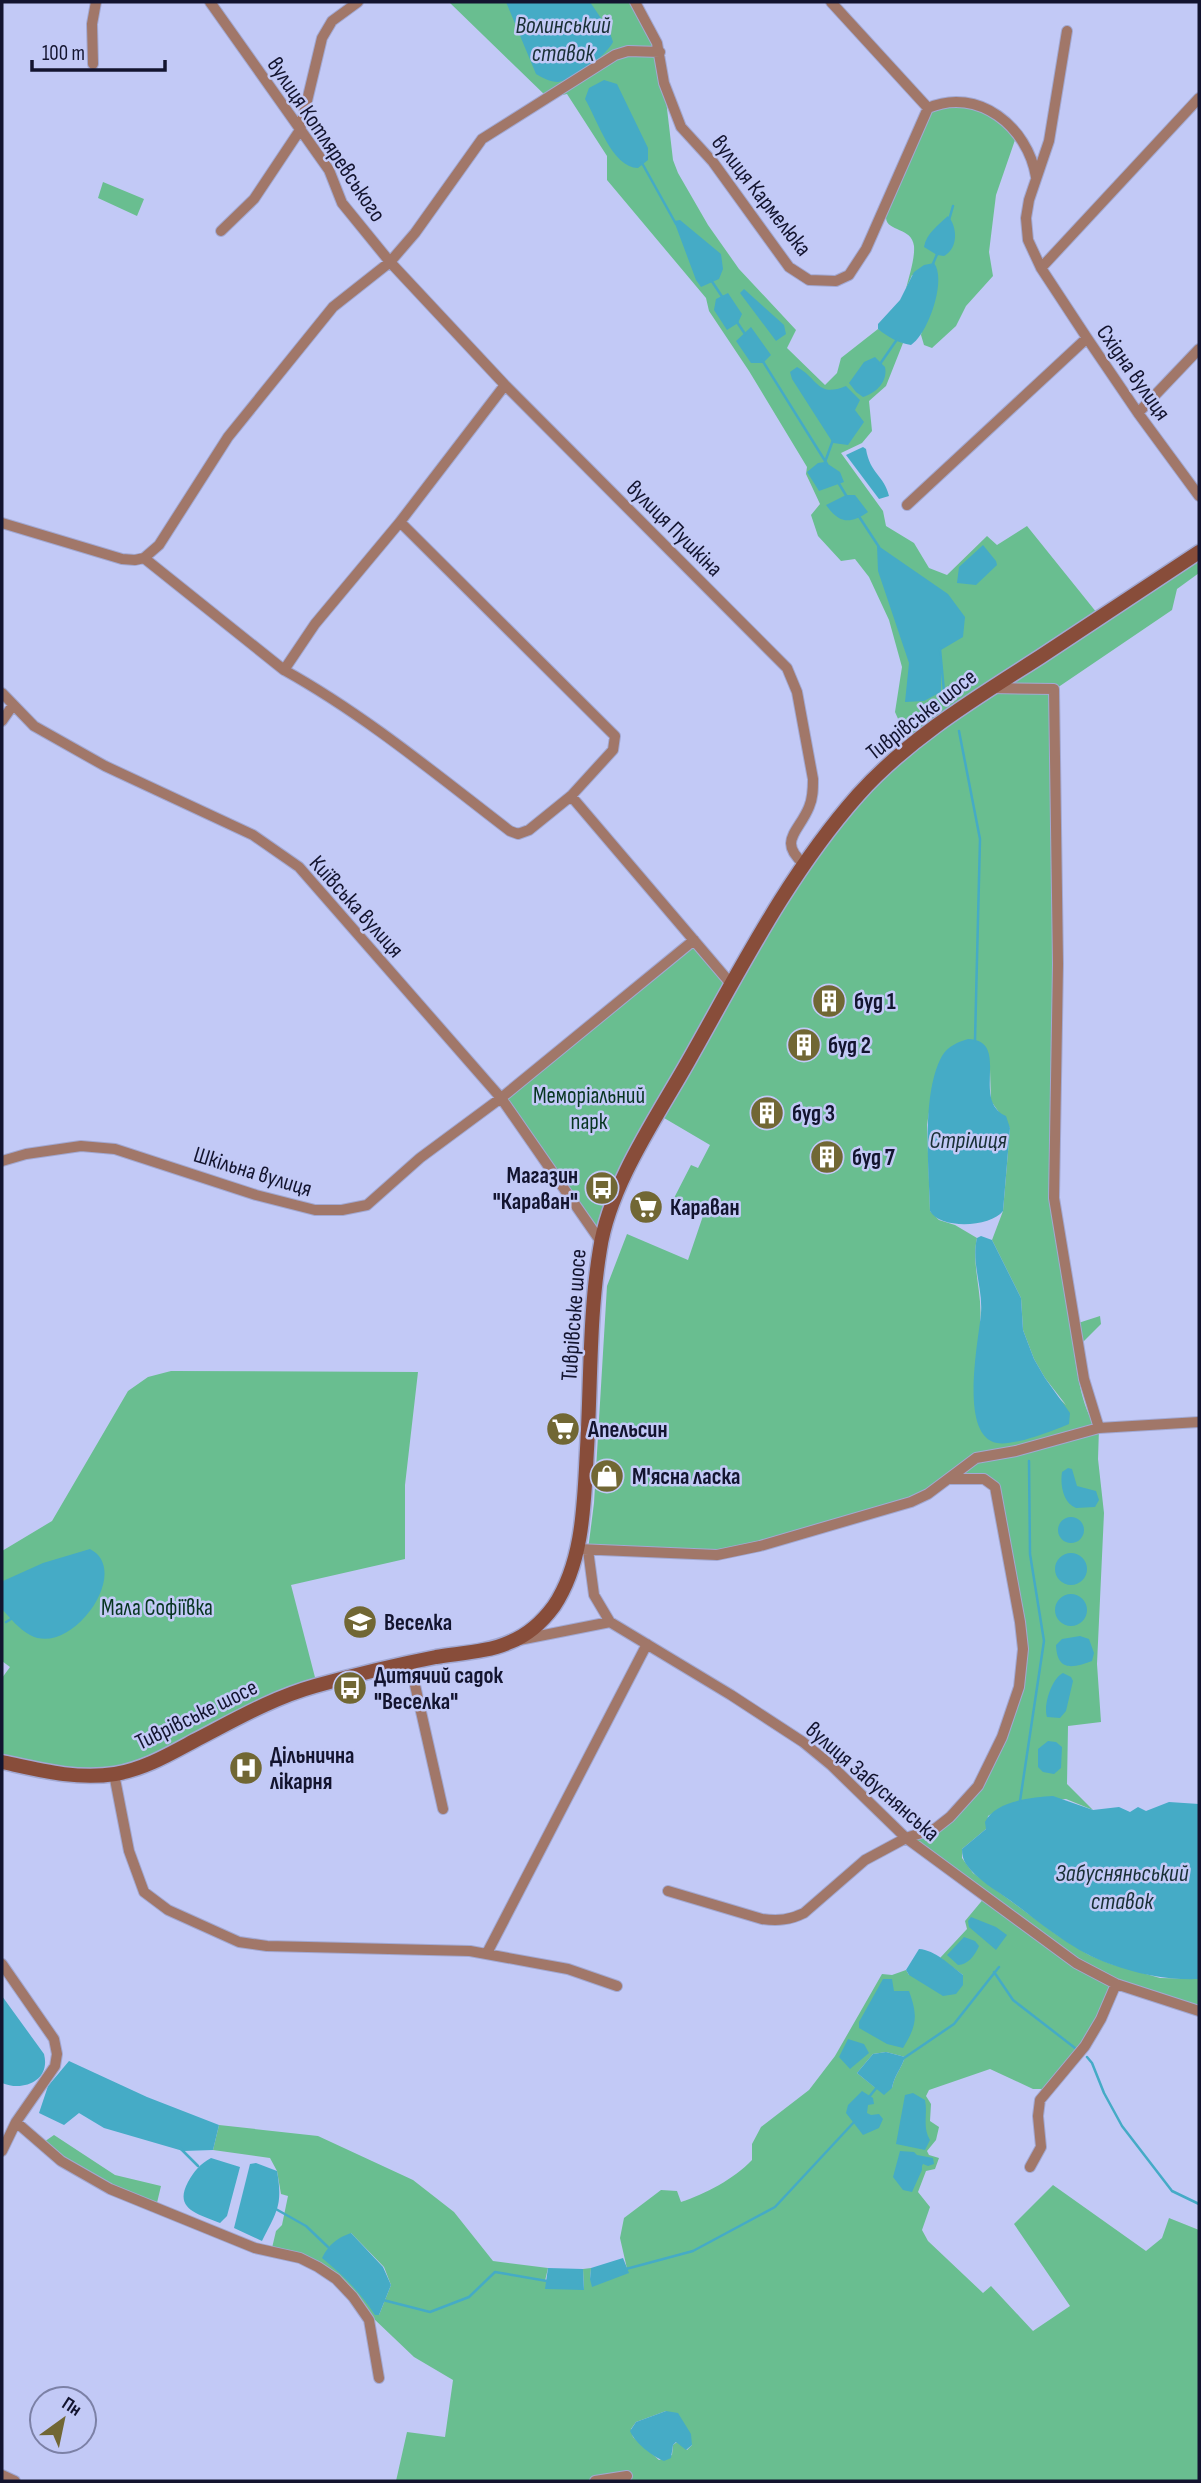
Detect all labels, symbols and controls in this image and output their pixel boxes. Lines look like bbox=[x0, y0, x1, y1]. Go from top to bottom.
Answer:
water label: Волинський ставок bbox=[515, 11, 611, 68]
scale bar bbox=[32, 28, 164, 72]
text: 100 m bbox=[42, 41, 85, 66]
street label: вулиця Котляревського bbox=[261, 52, 392, 227]
street label: вулиця Кармелюка bbox=[705, 129, 817, 262]
street label: Східна вулиця bbox=[1090, 319, 1176, 426]
street label: вулиця Пушкіна bbox=[620, 475, 728, 583]
street label: Тиврівське шосе bbox=[861, 663, 982, 767]
street label: Київська вулиця bbox=[303, 850, 409, 964]
building icon: буд 1 bbox=[810, 982, 848, 1020]
place label: буд 1 bbox=[854, 988, 896, 1016]
building icon: буд 2 bbox=[785, 1026, 823, 1064]
place label: буд 2 bbox=[828, 1032, 871, 1060]
park label: Меморіальний парк bbox=[533, 1082, 645, 1136]
building icon: буд 3 bbox=[748, 1094, 786, 1132]
place label: буд 3 bbox=[792, 1100, 835, 1128]
water label: Стрілиця bbox=[929, 1126, 1008, 1155]
building icon: буд 7 bbox=[808, 1138, 846, 1176]
street label: Шкільна вулиця bbox=[190, 1141, 315, 1203]
place label: буд 7 bbox=[852, 1144, 895, 1172]
place label: Магазин "Караван" bbox=[493, 1162, 578, 1216]
bus stop icon: Магазин "Караван" bbox=[583, 1169, 621, 1207]
supermarket icon: Караван bbox=[627, 1188, 665, 1226]
place label: Караван bbox=[670, 1194, 739, 1222]
street label: Тиврівське шосе bbox=[555, 1248, 593, 1382]
supermarket icon: Апельсин bbox=[544, 1410, 582, 1448]
place label: Апельсин bbox=[587, 1416, 667, 1444]
shop icon: М'ясна ласка bbox=[588, 1457, 626, 1495]
place label: М'ясна ласка bbox=[632, 1463, 740, 1491]
park label: Мала Софіївка bbox=[101, 1594, 213, 1622]
school or university icon: Веселка bbox=[341, 1603, 379, 1641]
place label: Веселка bbox=[384, 1609, 452, 1637]
place label: Дитячий садок "Веселка" bbox=[374, 1662, 503, 1716]
bus stop icon: Дитячий садок "Веселка" bbox=[331, 1669, 369, 1707]
street label: Тиврівське шосе bbox=[131, 1673, 262, 1756]
street label: вулиця Забуснянська bbox=[800, 1716, 945, 1848]
place label: Дільнична лікарня bbox=[270, 1742, 355, 1796]
hospital icon: Дільнична лікарня bbox=[227, 1749, 265, 1787]
water label: Забусняньський ставок bbox=[1056, 1859, 1189, 1916]
north arrow bbox=[28, 2385, 98, 2455]
text: Пн bbox=[57, 2392, 85, 2422]

